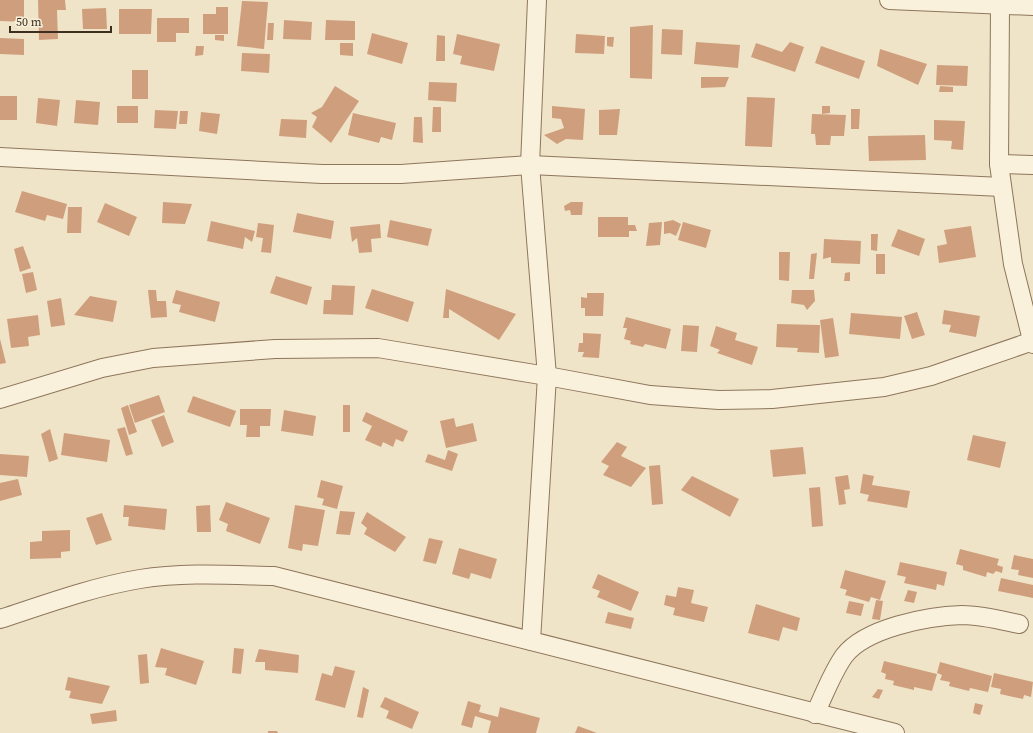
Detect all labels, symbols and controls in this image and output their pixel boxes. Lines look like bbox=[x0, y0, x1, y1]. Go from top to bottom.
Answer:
scale bar bbox=[10, 8, 111, 34]
text: 50 m bbox=[16, 14, 42, 30]

